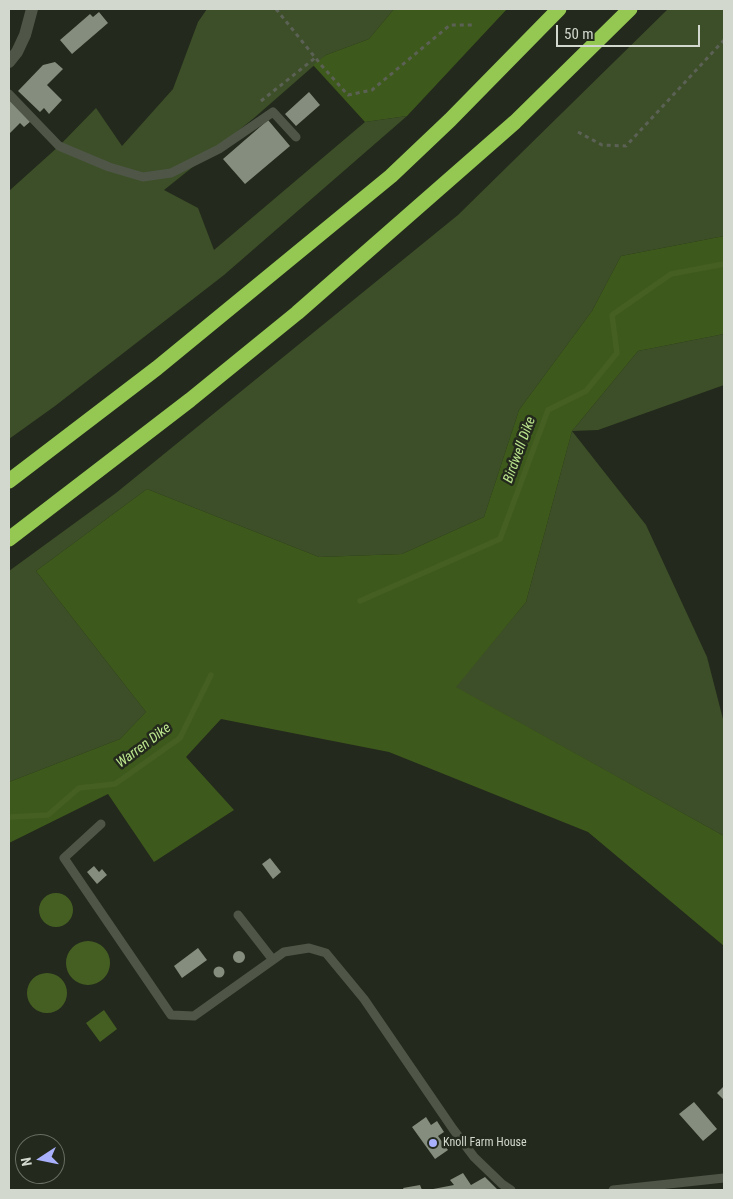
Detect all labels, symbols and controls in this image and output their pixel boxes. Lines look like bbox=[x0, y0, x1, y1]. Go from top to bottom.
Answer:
scale bar bbox=[558, 15, 702, 47]
text: 50 m bbox=[564, 25, 594, 43]
water label: Birdwell Dike bbox=[500, 415, 540, 485]
water label: Warren Dike bbox=[113, 720, 175, 772]
north arrow bbox=[15, 1134, 65, 1184]
place label: Knoll Farm House bbox=[443, 1136, 527, 1150]
marker: Knoll Farm House bbox=[427, 1137, 439, 1149]
text: N bbox=[18, 1156, 35, 1167]

